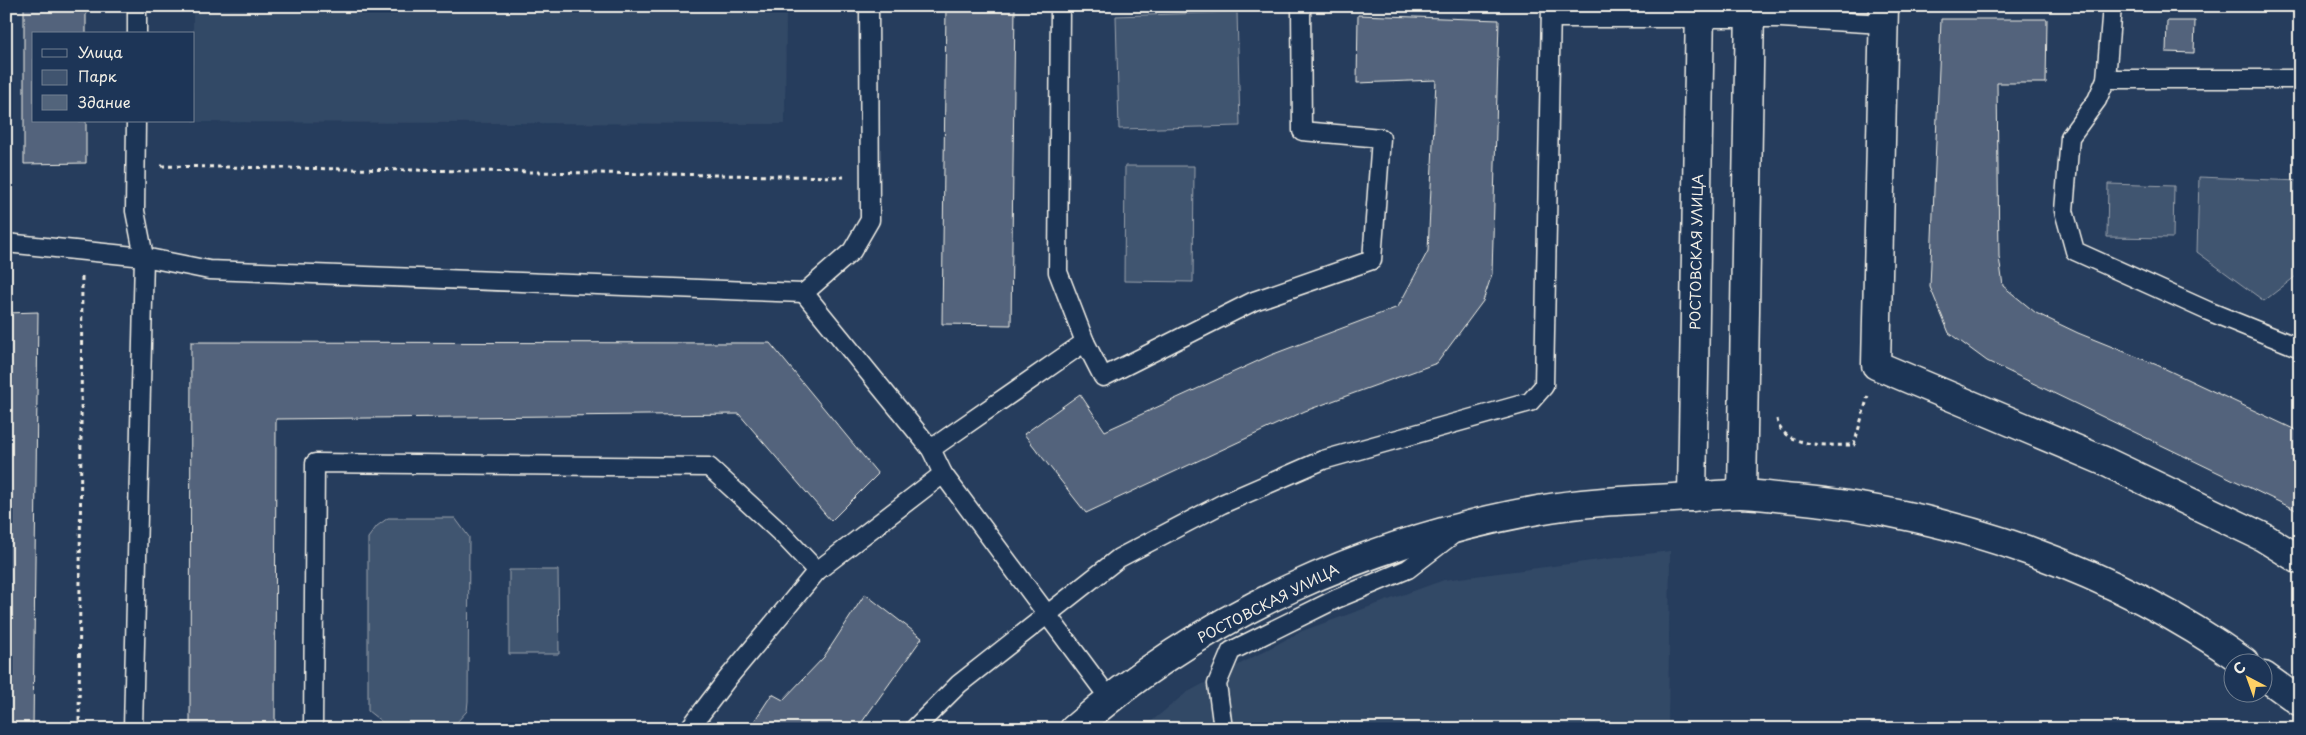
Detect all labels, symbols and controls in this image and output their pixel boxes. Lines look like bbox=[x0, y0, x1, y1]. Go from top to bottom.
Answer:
legend bbox=[32, 32, 195, 122]
text: Улица bbox=[78, 40, 123, 63]
text: Парк bbox=[78, 64, 117, 87]
text: Здание bbox=[78, 90, 131, 113]
street label: РОСТОВСКАЯ УЛИЦА bbox=[1684, 174, 1708, 330]
street label: РОСТОВСКАЯ УЛИЦА bbox=[1194, 558, 1342, 648]
north arrow bbox=[2224, 652, 2274, 702]
text: С bbox=[2228, 656, 2250, 679]

